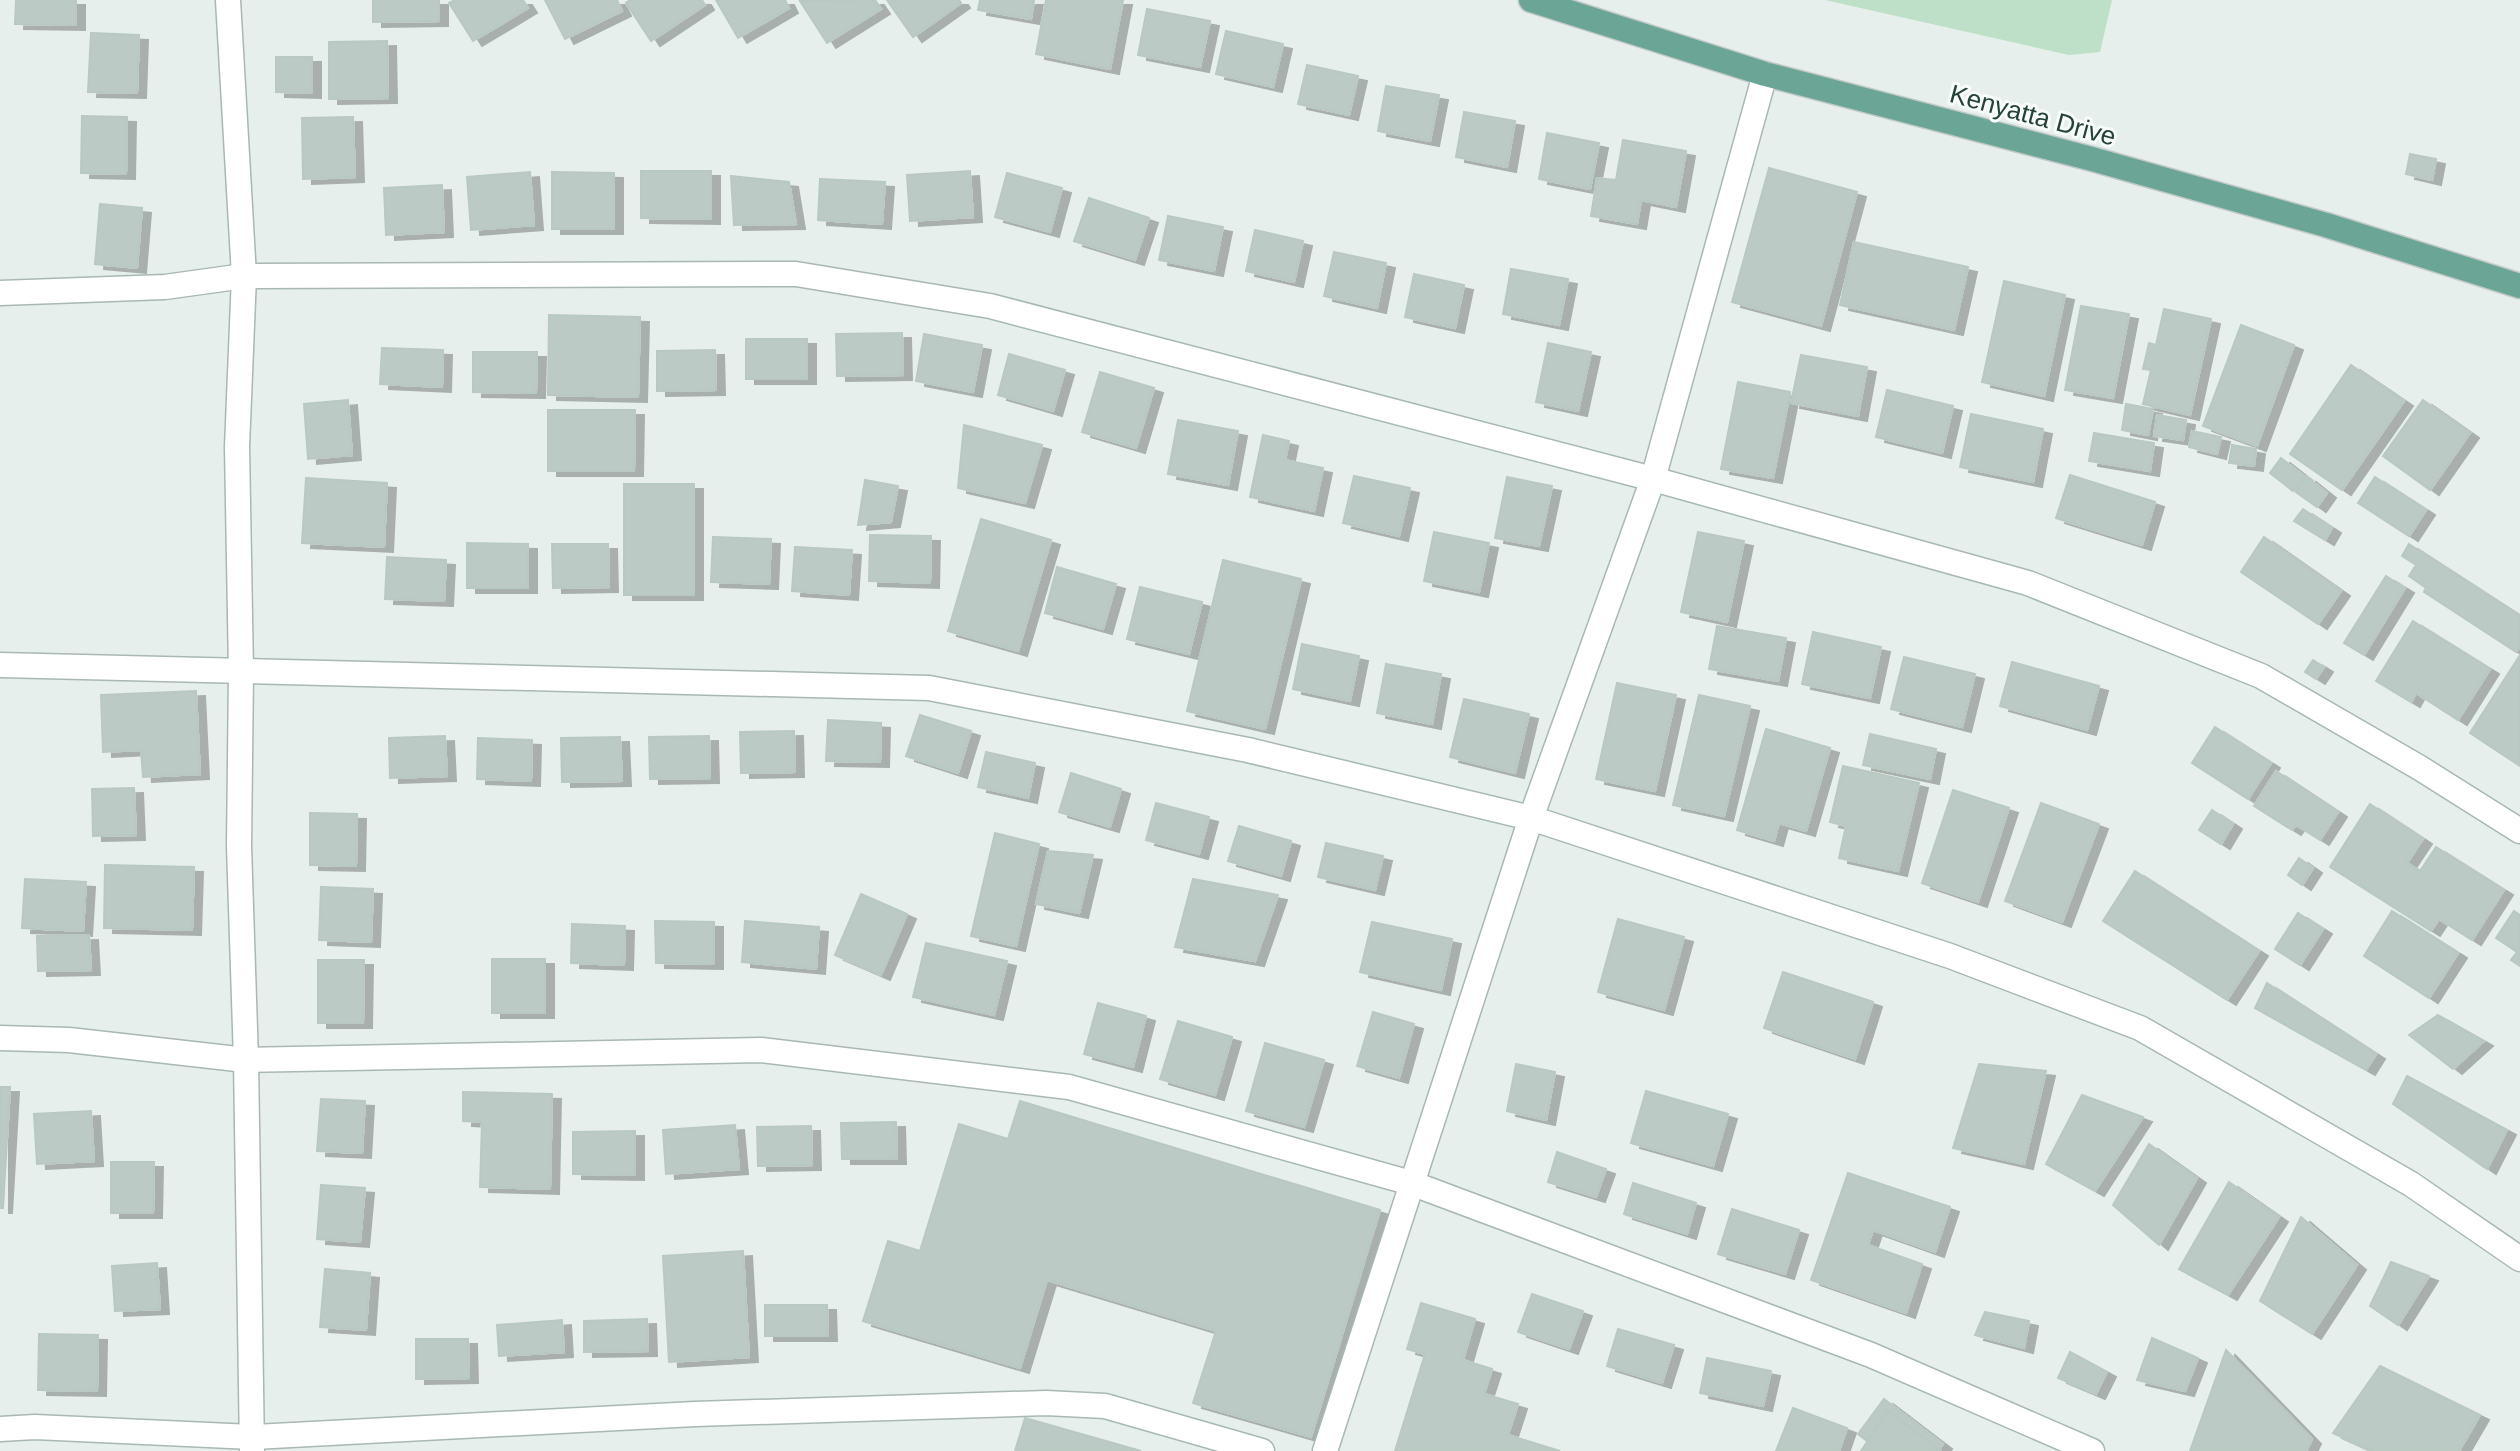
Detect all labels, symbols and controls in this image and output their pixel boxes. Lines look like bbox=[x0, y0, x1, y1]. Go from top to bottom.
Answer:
street label: Kenyatta Drive bbox=[1947, 78, 2119, 152]

